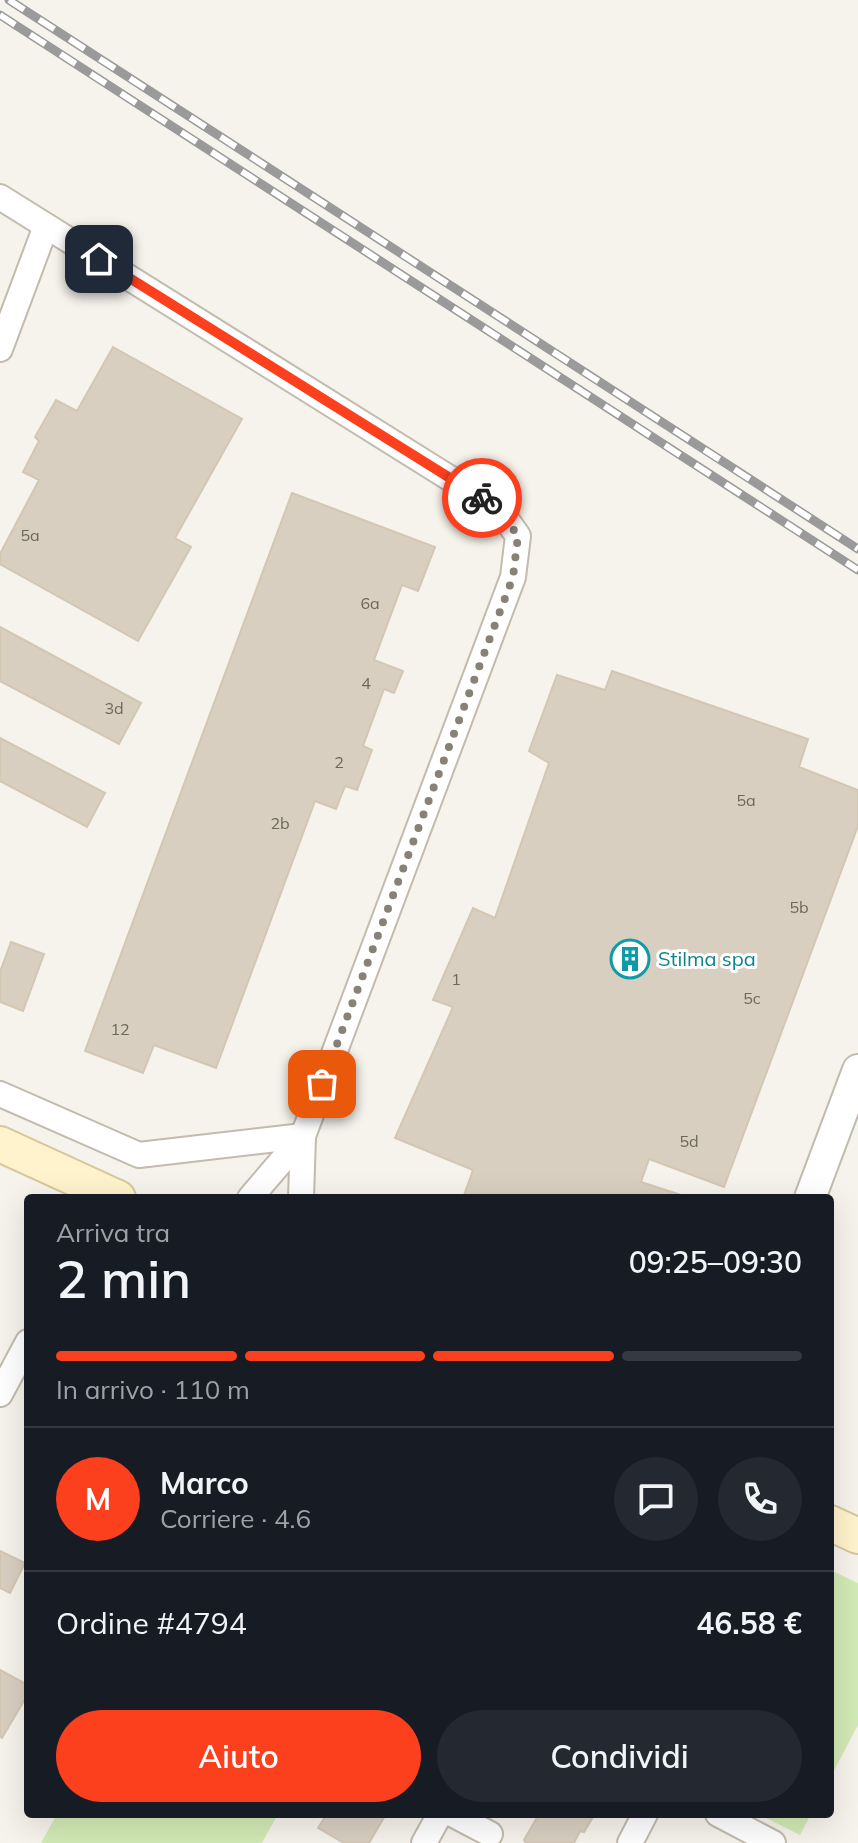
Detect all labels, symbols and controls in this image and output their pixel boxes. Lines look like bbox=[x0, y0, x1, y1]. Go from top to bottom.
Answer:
pin bbox=[65, 225, 133, 293]
icon: home bbox=[77, 237, 121, 281]
courier bbox=[442, 458, 522, 538]
icon: bike bbox=[460, 476, 504, 520]
house number: 5a bbox=[20, 525, 40, 545]
house number: 6a bbox=[360, 593, 380, 613]
house number: 4 bbox=[361, 673, 371, 693]
house number: 3d bbox=[104, 698, 124, 718]
house number: 2 bbox=[334, 752, 344, 772]
house number: 5a bbox=[736, 790, 756, 810]
house number: 2b bbox=[270, 813, 290, 833]
house number: 5b bbox=[789, 897, 809, 917]
building icon: Stilma spa bbox=[609, 938, 651, 980]
place label: Stilma spa bbox=[658, 946, 756, 971]
house number: 1 bbox=[451, 969, 461, 989]
house number: 5c bbox=[743, 988, 761, 1008]
house number: 12 bbox=[110, 1019, 130, 1039]
pin bbox=[288, 1050, 356, 1118]
icon: bag bbox=[300, 1062, 344, 1106]
house number: 5d bbox=[679, 1131, 699, 1151]
text: Arriva tra bbox=[56, 1216, 170, 1249]
text: 09:25–09:30 bbox=[629, 1243, 802, 1281]
text: 2 min bbox=[56, 1246, 191, 1311]
text: In arrivo · 110 m bbox=[56, 1373, 250, 1406]
button: chat bbox=[614, 1457, 698, 1541]
button: phone bbox=[718, 1457, 802, 1541]
text: Marco bbox=[160, 1464, 249, 1502]
text: M bbox=[85, 1480, 111, 1518]
text: Corriere · 4.6 bbox=[160, 1502, 311, 1535]
text: Ordine #4794 bbox=[56, 1604, 247, 1642]
text: 46.58 € bbox=[696, 1604, 802, 1642]
button: Aiuto bbox=[56, 1710, 421, 1802]
button: Condividi bbox=[437, 1710, 802, 1802]

